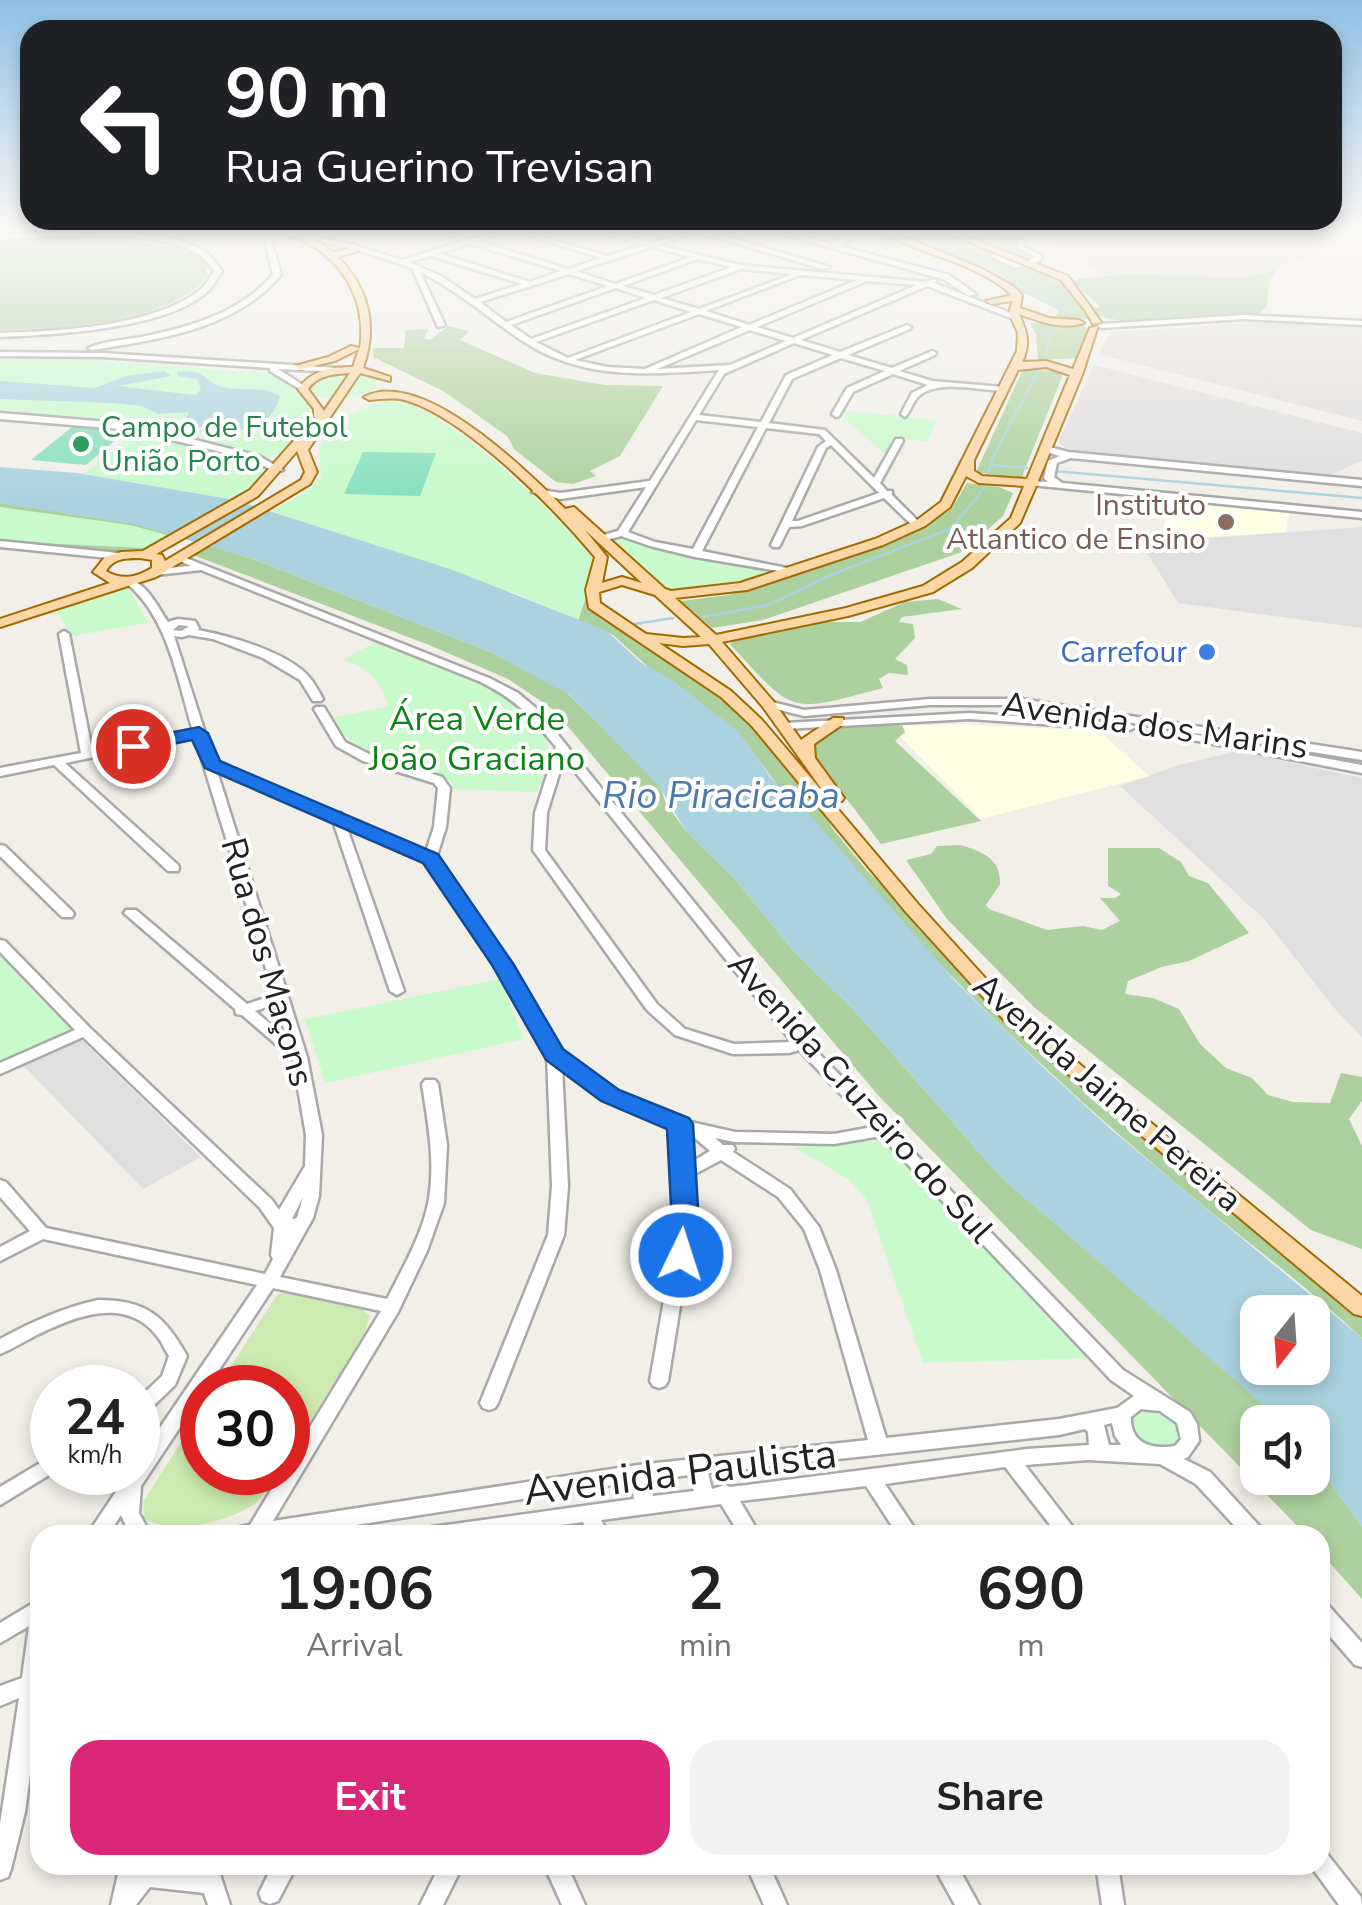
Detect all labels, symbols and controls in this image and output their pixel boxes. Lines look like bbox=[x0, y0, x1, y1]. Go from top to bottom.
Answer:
text: 90 m bbox=[225, 46, 389, 142]
icon: left bbox=[60, 60, 190, 190]
text: Rua Guerino Trevisan bbox=[225, 137, 654, 198]
place label: Campo de Futebol União Porto bbox=[101, 407, 348, 482]
marker: Campo de Futebol União Porto bbox=[70, 433, 92, 455]
place label: Instituto Atlantico de Ensino bbox=[946, 485, 1206, 560]
marker: Instituto Atlantico de Ensino bbox=[1215, 511, 1237, 533]
place label: Carrefour bbox=[1060, 632, 1187, 673]
marker: Carrefour bbox=[1196, 641, 1218, 663]
street label: Avenida dos Marins bbox=[999, 681, 1311, 770]
park label: Área Verde João Graciano bbox=[368, 695, 585, 782]
pin bbox=[91, 704, 176, 789]
icon: arrive bbox=[106, 719, 161, 774]
water label: Rio Piracicaba bbox=[602, 770, 840, 821]
street label: Rua dos Maçons bbox=[210, 832, 326, 1092]
street label: Avenida Cruzeiro do Sul bbox=[717, 942, 1004, 1253]
street label: Avenida Jaime Pereira bbox=[963, 962, 1252, 1222]
position arrow bbox=[629, 1203, 733, 1307]
north arrow bbox=[1240, 1295, 1330, 1385]
map controls bbox=[1240, 1295, 1330, 1495]
speed limit sign: 30 bbox=[180, 1365, 310, 1495]
text: 24 bbox=[65, 1383, 125, 1452]
button: sound bbox=[1240, 1405, 1330, 1495]
street label: Avenida Paulista bbox=[520, 1425, 840, 1520]
text: km/h bbox=[67, 1438, 123, 1472]
text: 19:06 bbox=[275, 1548, 434, 1630]
text: 2 bbox=[687, 1548, 723, 1630]
text: 690 bbox=[977, 1548, 1085, 1630]
text: Arrival bbox=[306, 1624, 403, 1667]
text: min bbox=[679, 1624, 732, 1667]
text: m bbox=[1017, 1624, 1045, 1667]
button: Exit bbox=[70, 1740, 670, 1855]
button: Share bbox=[690, 1740, 1290, 1855]

